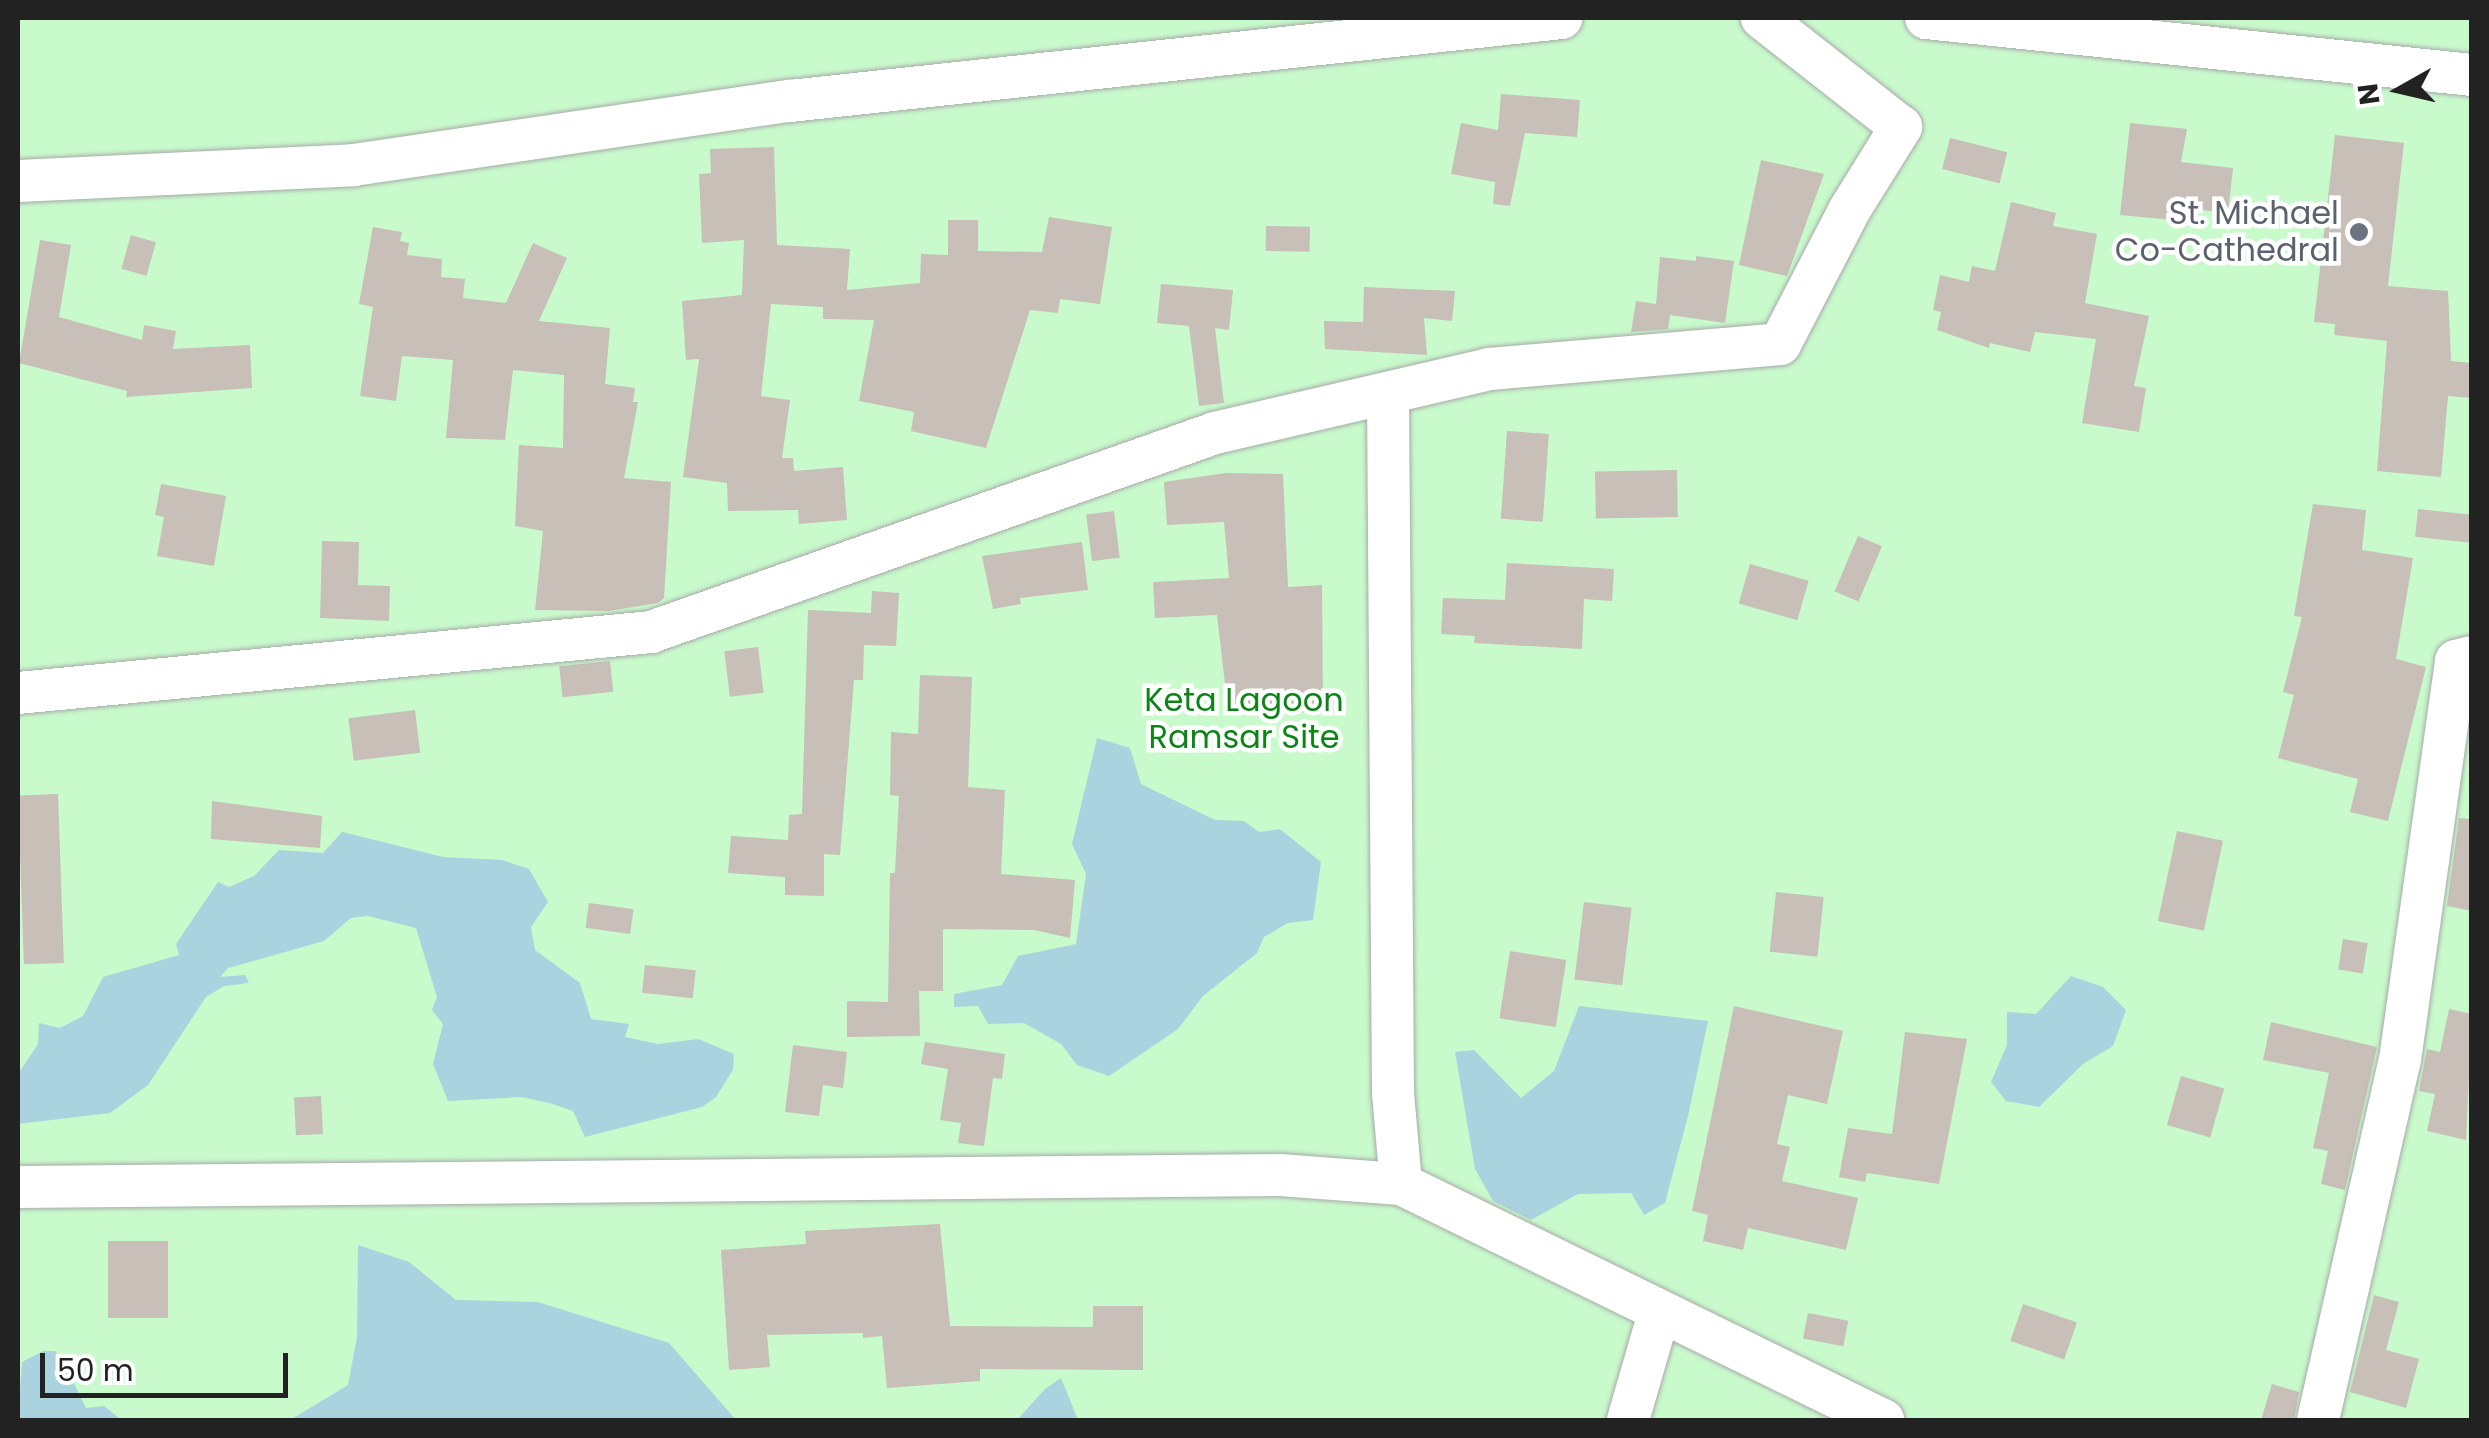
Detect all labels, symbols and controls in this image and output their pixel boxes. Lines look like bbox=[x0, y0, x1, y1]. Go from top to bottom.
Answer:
north arrow bbox=[2349, 40, 2449, 140]
text: N bbox=[2348, 81, 2390, 107]
place label: St. Michael Co-Cathedral bbox=[2115, 195, 2339, 270]
marker: St. Michael Co-Cathedral bbox=[2348, 221, 2370, 243]
park label: Keta Lagoon Ramsar Site bbox=[1144, 682, 1344, 757]
scale bar bbox=[45, 1333, 292, 1395]
text: 50 m bbox=[57, 1349, 134, 1392]

